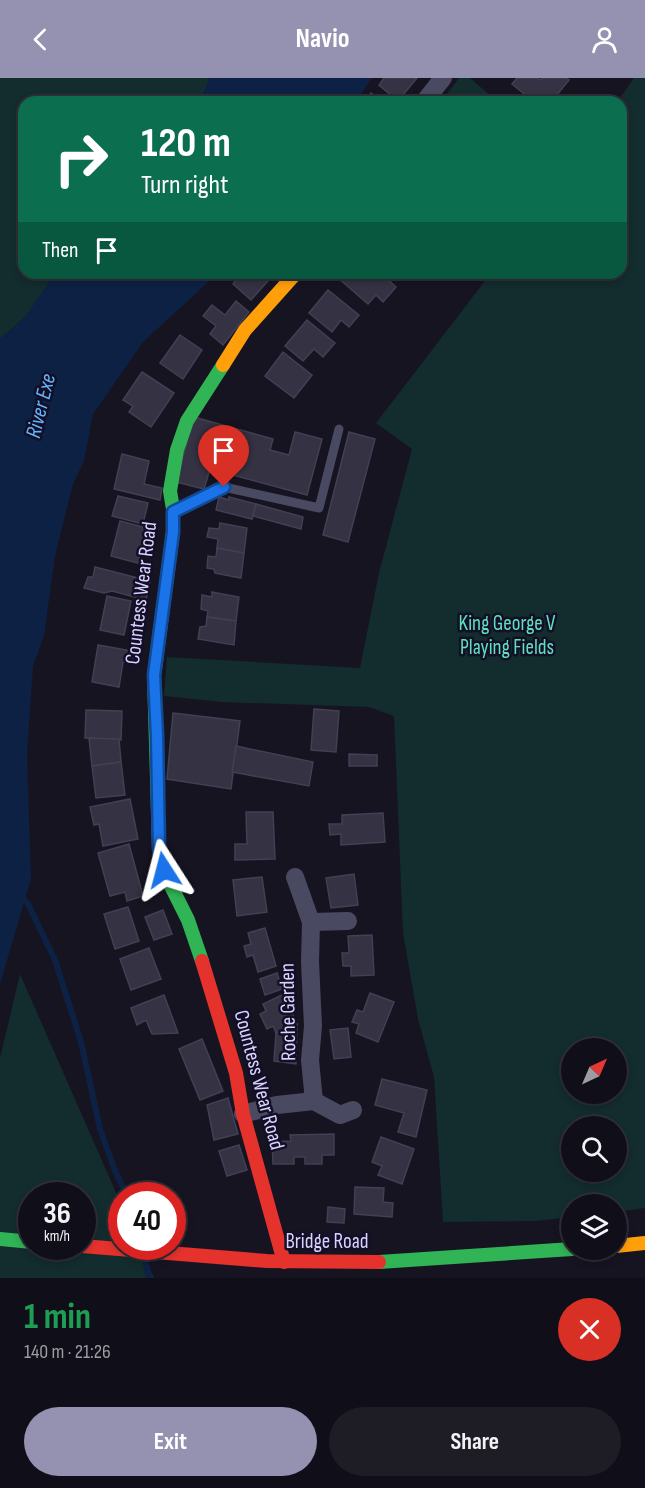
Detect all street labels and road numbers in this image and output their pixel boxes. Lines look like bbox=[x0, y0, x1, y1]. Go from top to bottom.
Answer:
street label: Countess Wear Road bbox=[120, 520, 162, 666]
street label: Roche Garden bbox=[275, 963, 301, 1061]
street label: Countess Wear Road bbox=[228, 1007, 290, 1153]
street label: Bridge Road bbox=[285, 1229, 369, 1254]

